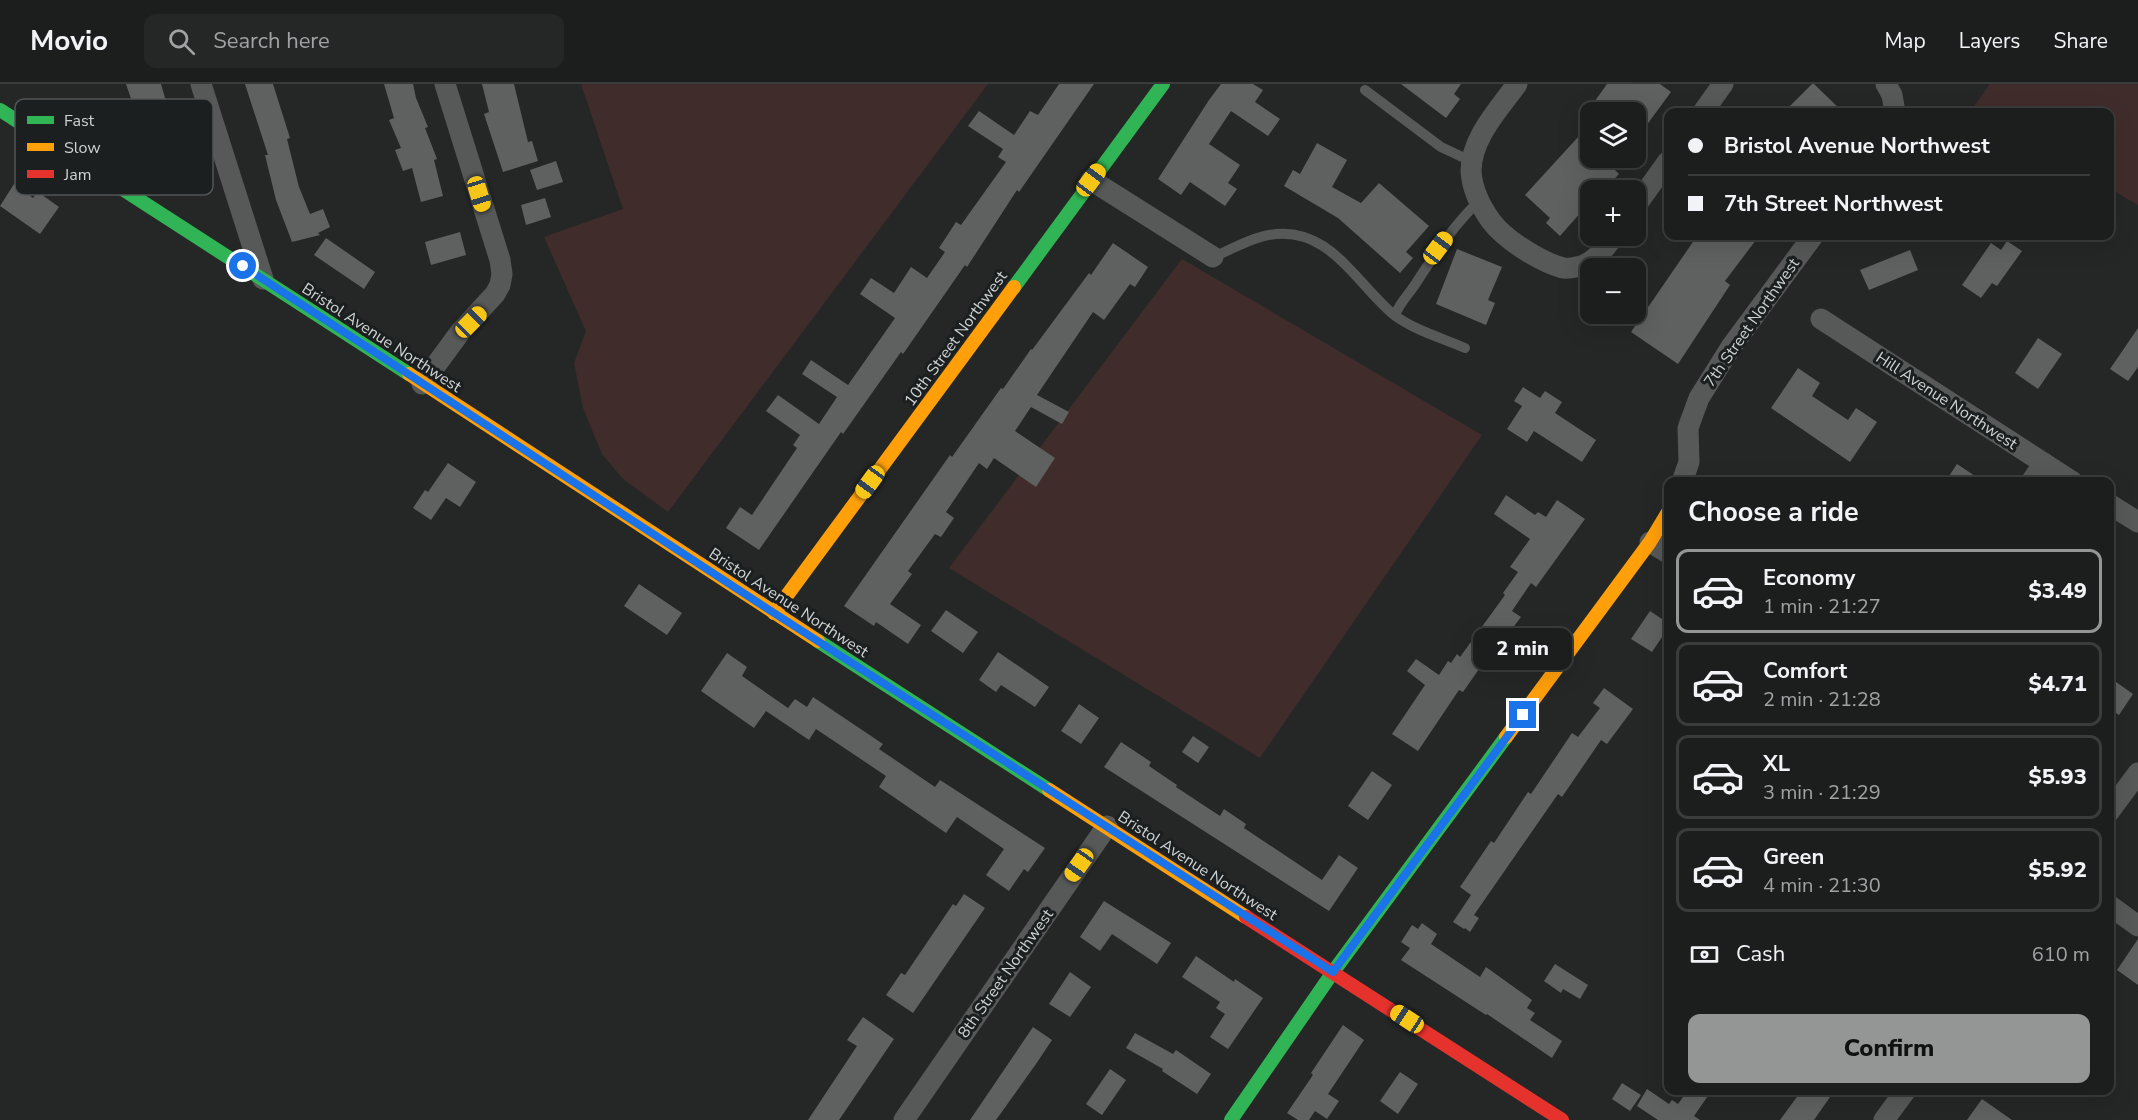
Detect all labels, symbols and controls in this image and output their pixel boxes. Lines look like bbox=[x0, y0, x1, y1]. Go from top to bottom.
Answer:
search box bbox=[144, 14, 564, 68]
text: Movio bbox=[30, 22, 108, 60]
icon: search bbox=[165, 25, 198, 58]
text: Search here bbox=[213, 26, 330, 56]
text: Map bbox=[1884, 27, 1926, 55]
text: Layers bbox=[1959, 27, 2020, 55]
text: Share bbox=[2053, 27, 2108, 55]
legend bbox=[15, 99, 213, 195]
map controls bbox=[1580, 102, 1646, 324]
button: layers bbox=[1580, 102, 1646, 168]
text: Fast bbox=[64, 110, 95, 132]
text: Bristol Avenue Northwest bbox=[1724, 131, 1990, 161]
text: Slow bbox=[64, 137, 101, 159]
car bbox=[1073, 160, 1109, 200]
text: Jam bbox=[63, 164, 91, 186]
car bbox=[465, 174, 493, 214]
button: + bbox=[1580, 180, 1646, 246]
text: 7th Street Northwest bbox=[1724, 189, 1942, 219]
car bbox=[1420, 228, 1456, 268]
route start bbox=[229, 252, 256, 279]
street label: 7th Street Northwest bbox=[1699, 253, 1805, 391]
button: − bbox=[1580, 258, 1646, 324]
street label: 10th Street Northwest bbox=[899, 266, 1013, 411]
street label: Bristol Avenue Northwest bbox=[297, 278, 466, 398]
car bbox=[452, 303, 490, 341]
street label: Hill Avenue Northwest bbox=[1871, 347, 2022, 455]
car bbox=[852, 462, 888, 502]
text: Choose a ride bbox=[1688, 494, 1859, 531]
street label: Bristol Avenue Northwest bbox=[704, 543, 873, 663]
text: Economy bbox=[1763, 563, 1855, 593]
icon: car bbox=[1691, 564, 1745, 618]
text: $3.49 bbox=[2028, 576, 2087, 606]
text: 1 min · 21:27 bbox=[1763, 593, 1881, 620]
callout: 2 min bbox=[1474, 628, 1573, 670]
text: 2 min bbox=[1496, 635, 1549, 662]
text: Comfort bbox=[1763, 656, 1847, 686]
icon: car bbox=[1691, 657, 1745, 711]
text: $4.71 bbox=[2028, 669, 2087, 699]
text: 2 min · 21:28 bbox=[1763, 686, 1881, 713]
route end bbox=[1509, 701, 1536, 728]
text: XL bbox=[1763, 749, 1790, 779]
icon: car bbox=[1691, 750, 1745, 804]
text: $5.93 bbox=[2028, 762, 2087, 792]
text: 3 min · 21:29 bbox=[1763, 779, 1881, 806]
street label: Bristol Avenue Northwest bbox=[1113, 806, 1282, 926]
text: Green bbox=[1763, 842, 1824, 872]
icon: car bbox=[1691, 843, 1745, 897]
car bbox=[1061, 845, 1097, 885]
text: $5.92 bbox=[2028, 855, 2087, 885]
text: 4 min · 21:30 bbox=[1763, 872, 1881, 899]
street label: 8th Street Northwest bbox=[953, 904, 1059, 1042]
icon: cash bbox=[1688, 938, 1721, 971]
text: Cash bbox=[1736, 939, 1785, 969]
text: 610 m bbox=[2032, 941, 2090, 968]
car bbox=[1387, 1002, 1427, 1036]
button: Confirm bbox=[1688, 1014, 2090, 1083]

